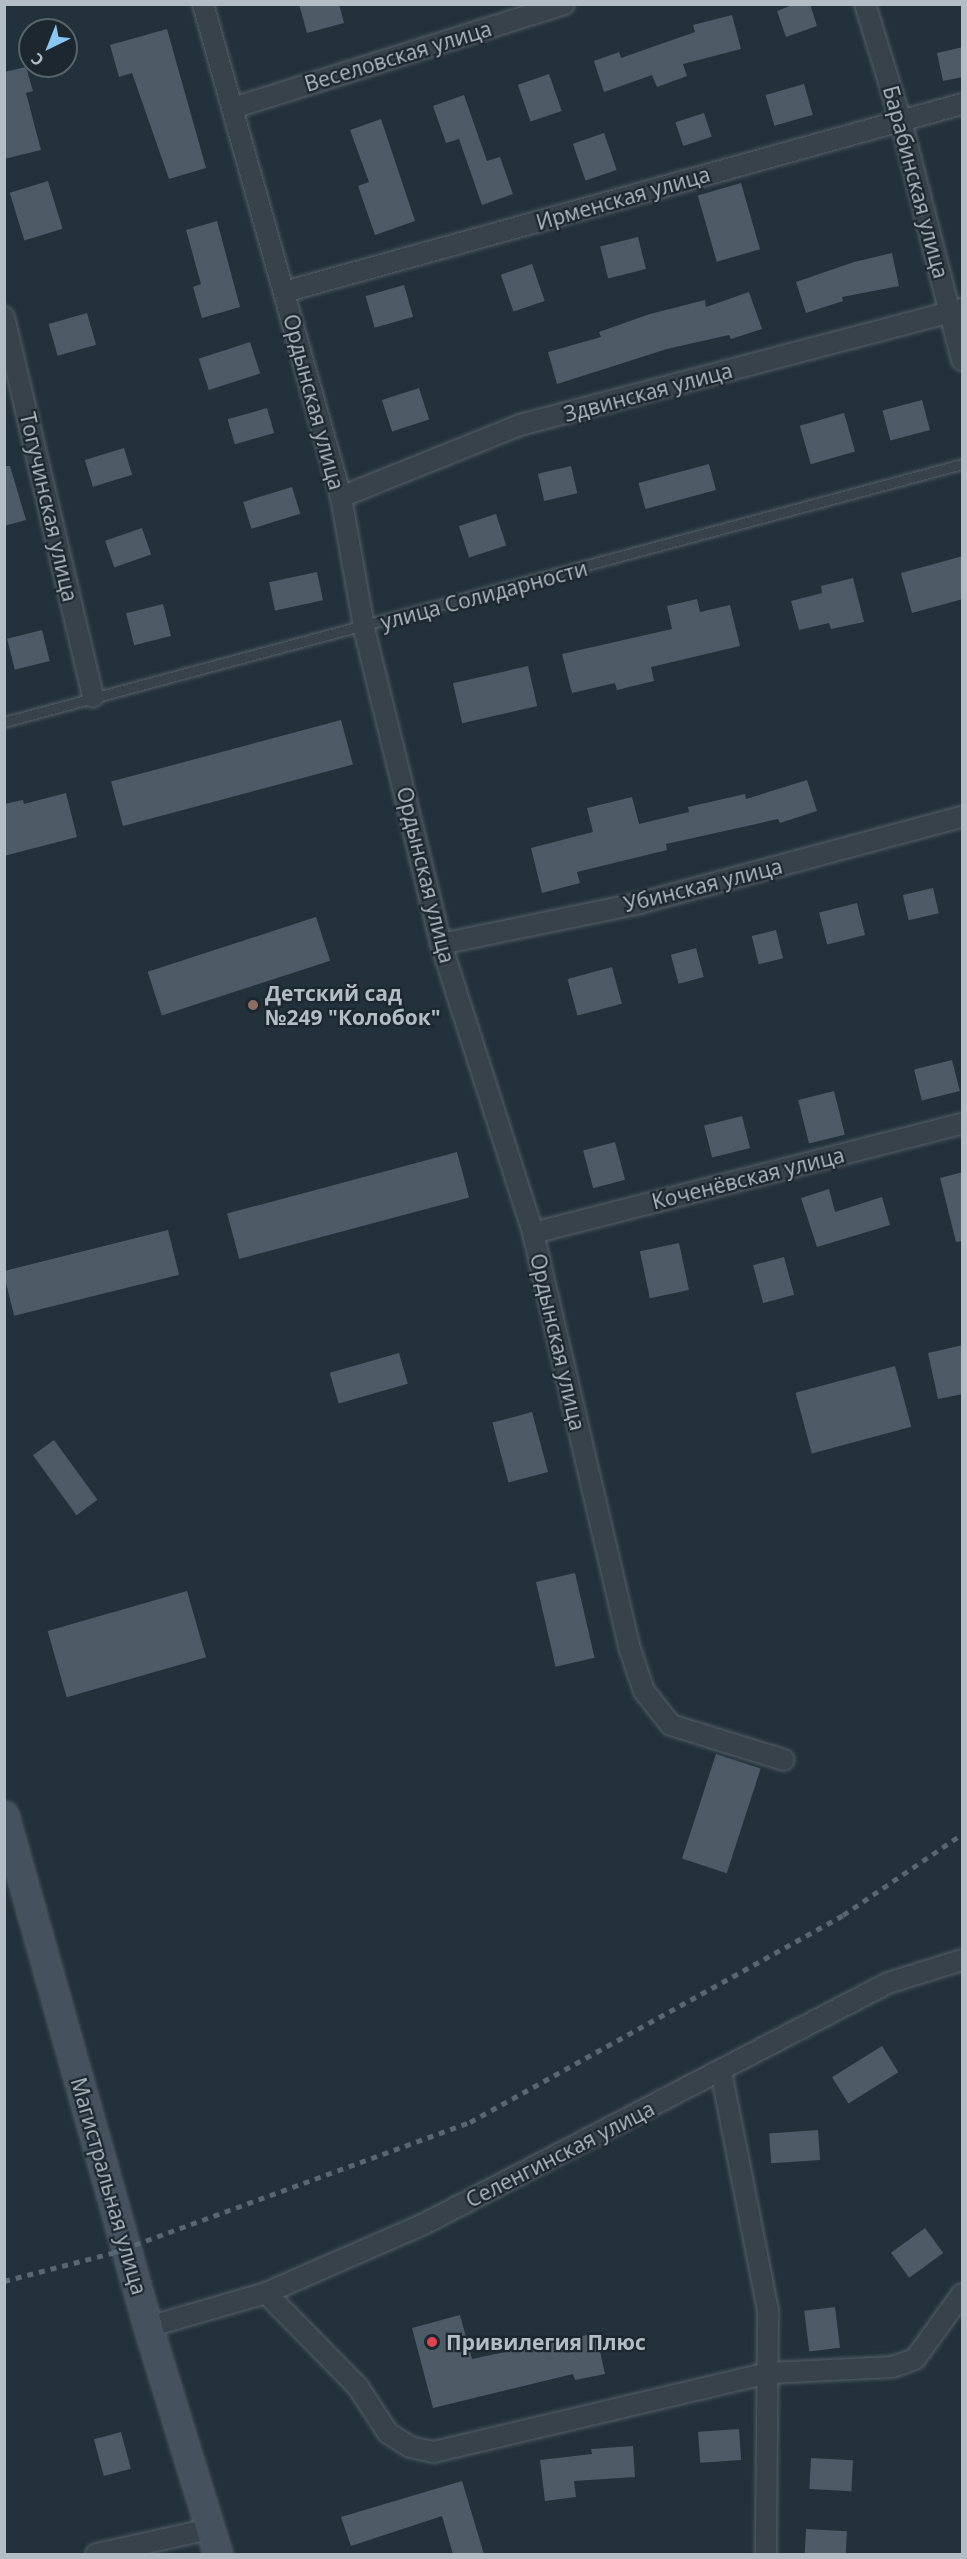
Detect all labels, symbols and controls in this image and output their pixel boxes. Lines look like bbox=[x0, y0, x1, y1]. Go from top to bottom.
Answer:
street label: Веселовская улица bbox=[301, 16, 495, 96]
north arrow bbox=[18, 18, 78, 78]
text: С bbox=[26, 48, 48, 71]
street label: Барабинская улица bbox=[878, 83, 954, 281]
street label: Ирменская улица bbox=[533, 161, 713, 235]
street label: Ордынская улица bbox=[278, 311, 350, 493]
street label: Здвинская улица bbox=[561, 357, 735, 427]
street label: Тогучинская улица bbox=[15, 410, 83, 604]
street label: улица Солидарности bbox=[378, 555, 590, 635]
street label: Ордынская улица bbox=[392, 784, 460, 966]
street label: Убинская улица bbox=[621, 853, 785, 917]
place label: Детский сад №249 "Колобок" bbox=[265, 980, 441, 1030]
marker: Детский сад №249 "Колобок" bbox=[246, 998, 260, 1012]
street label: Коченёвская улица bbox=[649, 1142, 847, 1214]
street label: Ордынская улица bbox=[525, 1251, 591, 1433]
street label: Магистральная улица bbox=[66, 2075, 152, 2297]
street label: Селенгинская улица bbox=[462, 2096, 658, 2212]
place label: Привилегия Плюс bbox=[446, 2329, 646, 2355]
marker: Привилегия Плюс bbox=[423, 2333, 441, 2351]

